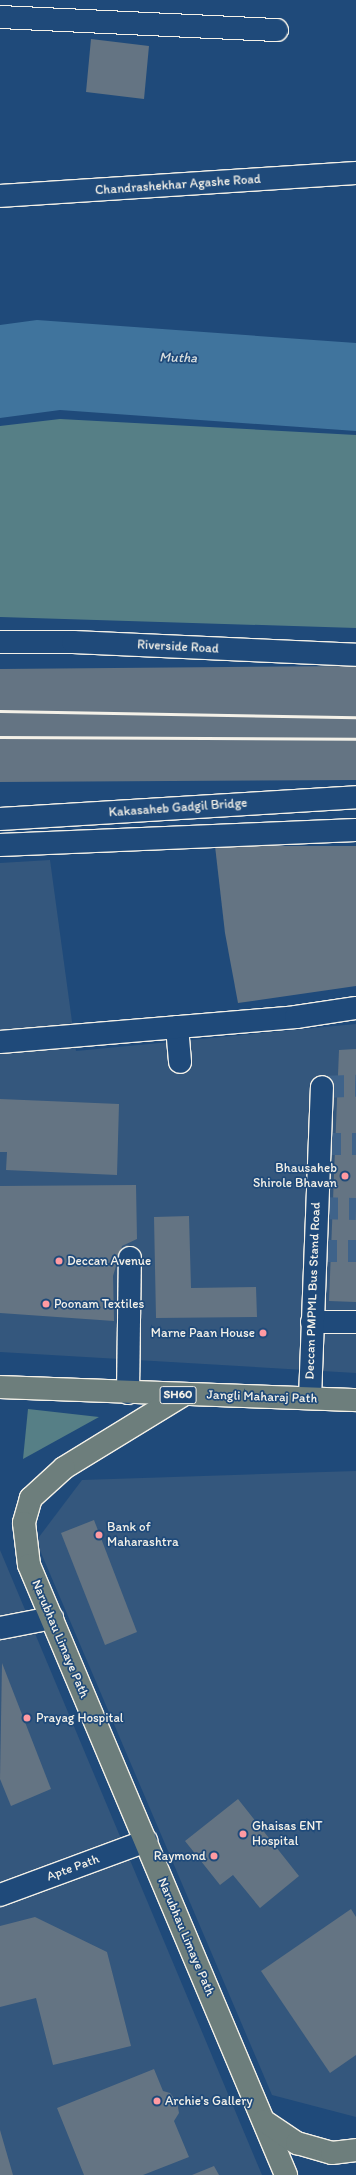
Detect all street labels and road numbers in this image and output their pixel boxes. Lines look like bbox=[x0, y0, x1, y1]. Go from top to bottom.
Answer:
street label: Chandrashekhar Agashe Road bbox=[94, 171, 262, 199]
street label: Riverside Road bbox=[137, 637, 219, 657]
street label: Kakasaheb Gadgil Bridge bbox=[108, 795, 248, 821]
street label: Deccan PMPML Bus Stand Road bbox=[302, 1202, 324, 1380]
road number: SH60 bbox=[159, 1385, 197, 1405]
street label: Jangli Maharaj Path bbox=[207, 1387, 317, 1407]
street label: Narubhau Limaye Path bbox=[28, 1578, 92, 1700]
street label: Apte Path bbox=[45, 1851, 101, 1885]
street label: Narubhau Limaye Path bbox=[154, 1876, 218, 1998]

